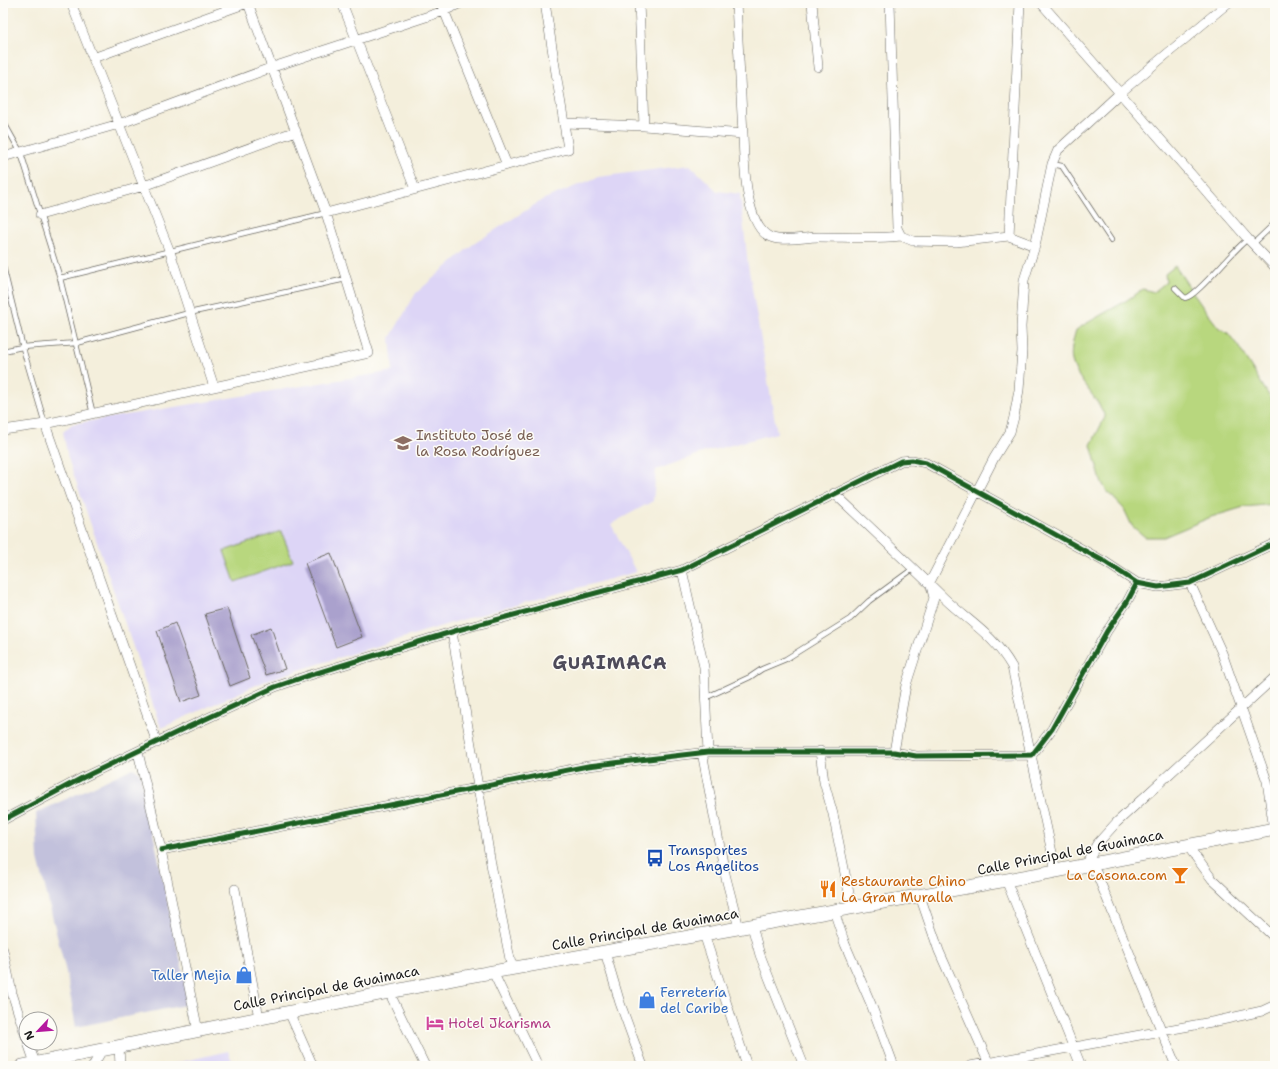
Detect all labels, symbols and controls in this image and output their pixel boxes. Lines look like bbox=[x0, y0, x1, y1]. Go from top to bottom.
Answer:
place label: Instituto José de la Rosa Rodríguez bbox=[416, 426, 540, 460]
school or university icon: Instituto José de la Rosa Rodríguez bbox=[393, 433, 413, 453]
district label: GUAIMACA bbox=[552, 651, 668, 675]
street label: Calle Principal de Guaimaca bbox=[975, 825, 1165, 879]
place label: Transportes Los Angelitos bbox=[668, 841, 759, 875]
bus stop icon: Transportes Los Angelitos bbox=[645, 848, 665, 868]
bar icon: La Casona.com bbox=[1170, 865, 1190, 885]
place label: La Casona.com bbox=[1066, 866, 1167, 884]
place label: Restaurante Chino La Gran Muralla bbox=[841, 872, 966, 906]
restaurant icon: Restaurante Chino La Gran Muralla bbox=[818, 879, 838, 899]
street label: Calle Principal de Guaimaca bbox=[550, 904, 740, 954]
street label: Calle Principal de Guaimaca bbox=[231, 961, 421, 1015]
shop icon: Taller Mejia bbox=[234, 965, 254, 985]
place label: Taller Mejia bbox=[151, 966, 231, 984]
place label: Ferretería del Caribe bbox=[660, 983, 729, 1017]
shop icon: Ferretería del Caribe bbox=[637, 990, 657, 1010]
north arrow bbox=[18, 1011, 58, 1051]
hotel icon: Hotel Jkarisma bbox=[425, 1013, 445, 1033]
place label: Hotel Jkarisma bbox=[448, 1014, 551, 1032]
text: N bbox=[21, 1028, 38, 1042]

